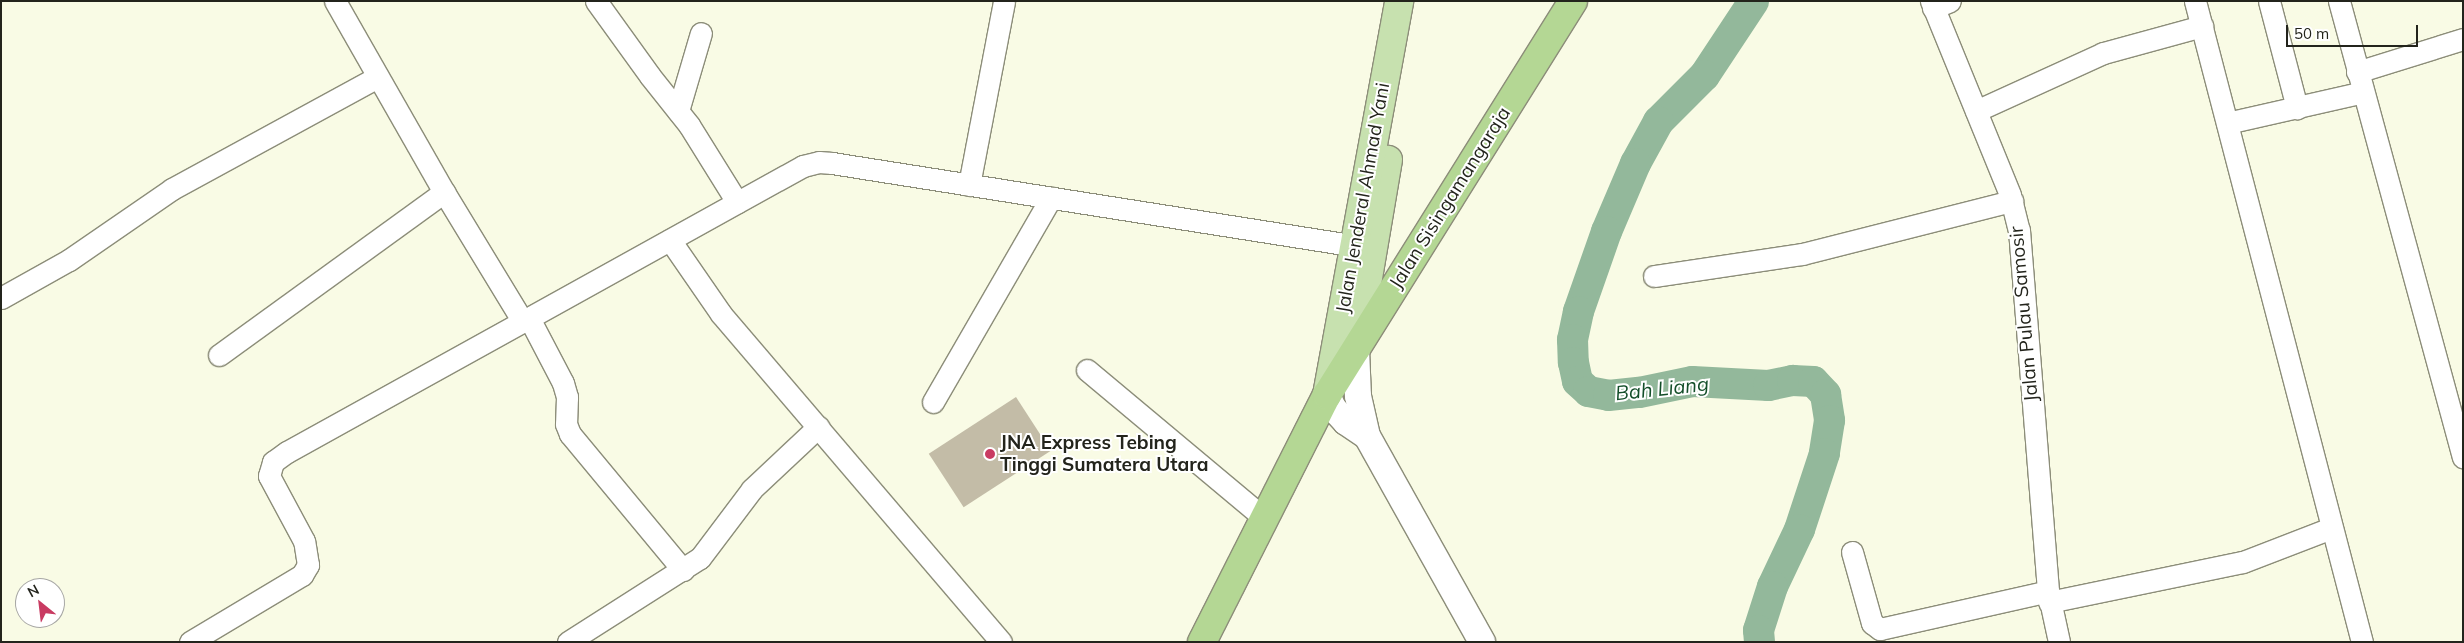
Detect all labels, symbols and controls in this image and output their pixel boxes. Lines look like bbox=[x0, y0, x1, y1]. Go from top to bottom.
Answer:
scale bar bbox=[2289, 15, 2422, 47]
text: 50 m bbox=[2294, 24, 2329, 43]
street label: Jalan Jenderal Ahmad Yani bbox=[1332, 81, 1394, 315]
street label: Jalan Sisingamangaraja bbox=[1385, 103, 1515, 293]
street label: Jalan Pulau Samosir bbox=[2005, 225, 2043, 403]
water label: Bah Liang bbox=[1614, 371, 1710, 405]
place label: JNA Express Tebing Tinggi Sumatera Utara bbox=[1000, 432, 1208, 476]
marker: JNA Express Tebing Tinggi Sumatera Utara bbox=[984, 448, 996, 460]
north arrow bbox=[15, 578, 65, 628]
text: N bbox=[24, 580, 42, 601]

